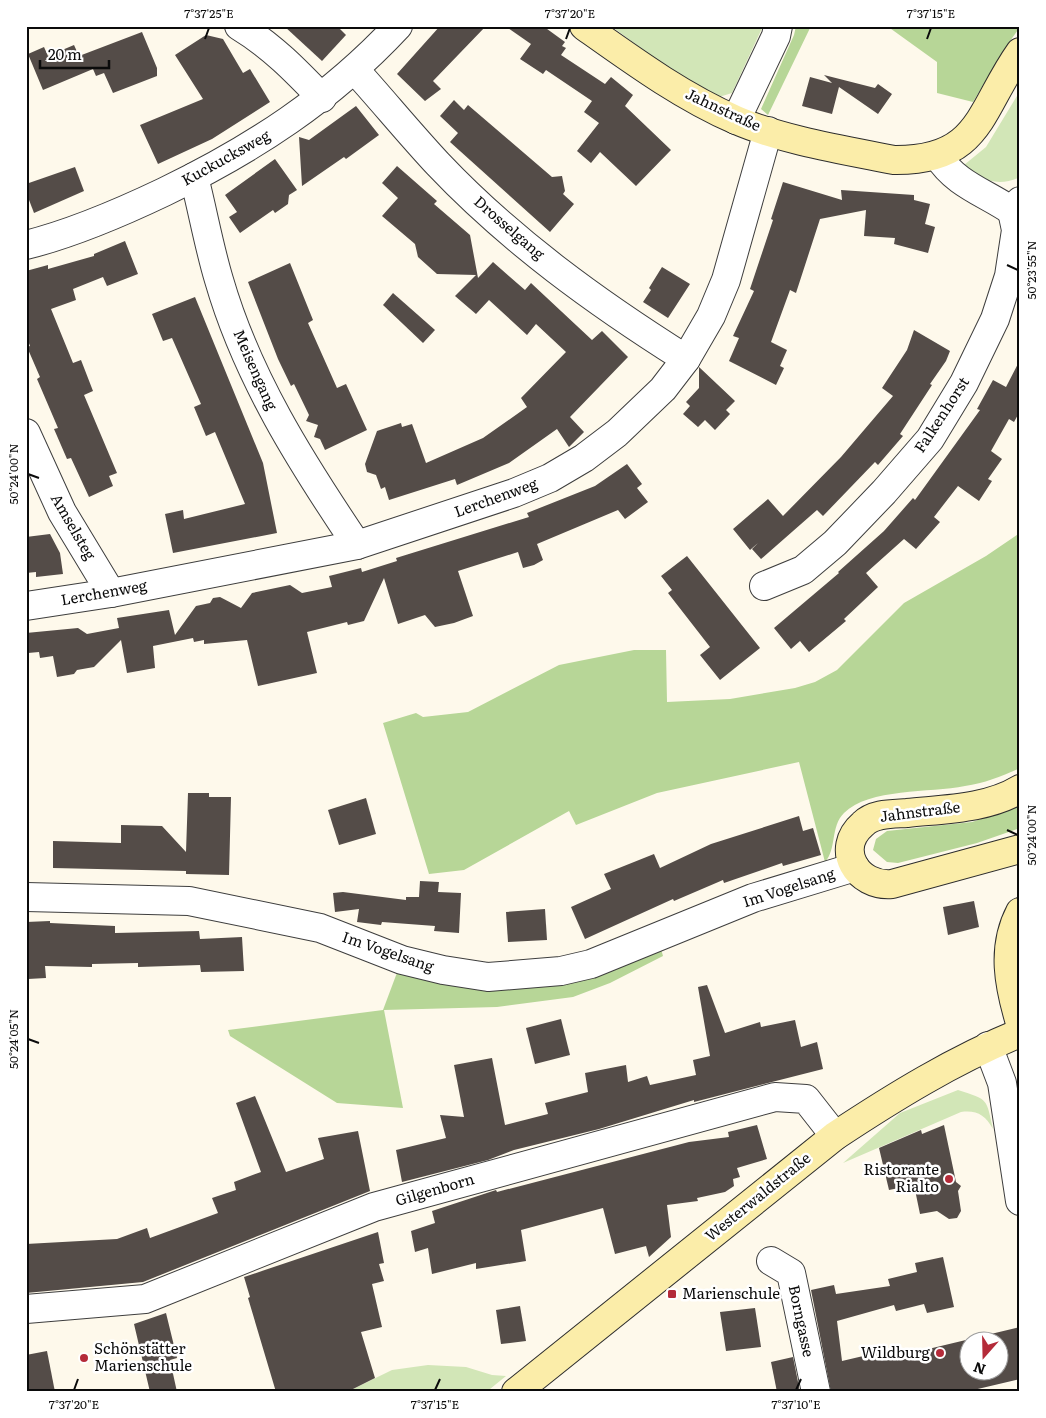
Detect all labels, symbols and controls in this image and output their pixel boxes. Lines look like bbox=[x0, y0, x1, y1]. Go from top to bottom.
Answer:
text: 7°37'25"E bbox=[184, 4, 234, 22]
text: 7°37'20"E bbox=[545, 4, 596, 22]
text: 7°37'15"E bbox=[907, 4, 956, 22]
scale bar bbox=[40, 38, 109, 70]
text: 20 m bbox=[48, 42, 82, 65]
street label: Jahnstraße bbox=[682, 81, 765, 136]
street label: Kuckucksweg bbox=[177, 123, 274, 191]
street label: Drosselgang bbox=[469, 189, 551, 265]
text: 50°23'55"N bbox=[1022, 240, 1040, 300]
street label: Meisengang bbox=[228, 325, 285, 414]
street label: Falkenhorst bbox=[908, 372, 974, 457]
text: 50°24'00"N bbox=[4, 443, 22, 505]
street label: Lerchenweg bbox=[451, 471, 541, 522]
street label: Amselsteg bbox=[46, 489, 103, 564]
street label: Lerchenweg bbox=[59, 573, 149, 610]
street label: Jahnstraße bbox=[878, 794, 962, 827]
text: 50°24'00"N bbox=[1022, 804, 1040, 866]
street label: Im Vogelsang bbox=[739, 861, 838, 912]
street label: Im Vogelsang bbox=[339, 924, 438, 977]
text: 50°24'05"N bbox=[4, 1009, 22, 1069]
street label: Westerwaldstraße bbox=[699, 1146, 815, 1246]
place label: Ristorante Rialto bbox=[864, 1157, 939, 1197]
street label: Gilgenborn bbox=[392, 1166, 477, 1211]
marker: Ristorante Rialto bbox=[943, 1173, 955, 1185]
place label: Marienschule bbox=[682, 1281, 780, 1304]
street label: Borngasse bbox=[784, 1283, 821, 1359]
marker: Marienschule bbox=[666, 1288, 678, 1300]
north arrow bbox=[958, 1330, 1008, 1380]
place label: Schönstätter Marienschule bbox=[94, 1336, 192, 1376]
place label: Wildburg bbox=[861, 1340, 931, 1363]
marker: Wildburg bbox=[934, 1347, 946, 1359]
marker: Schönstätter Marienschule bbox=[78, 1352, 90, 1364]
text: N bbox=[970, 1358, 988, 1381]
text: 7°37'20"E bbox=[49, 1395, 100, 1413]
text: 7°37'15"E bbox=[411, 1395, 460, 1413]
text: 7°37'10"E bbox=[771, 1395, 821, 1413]

